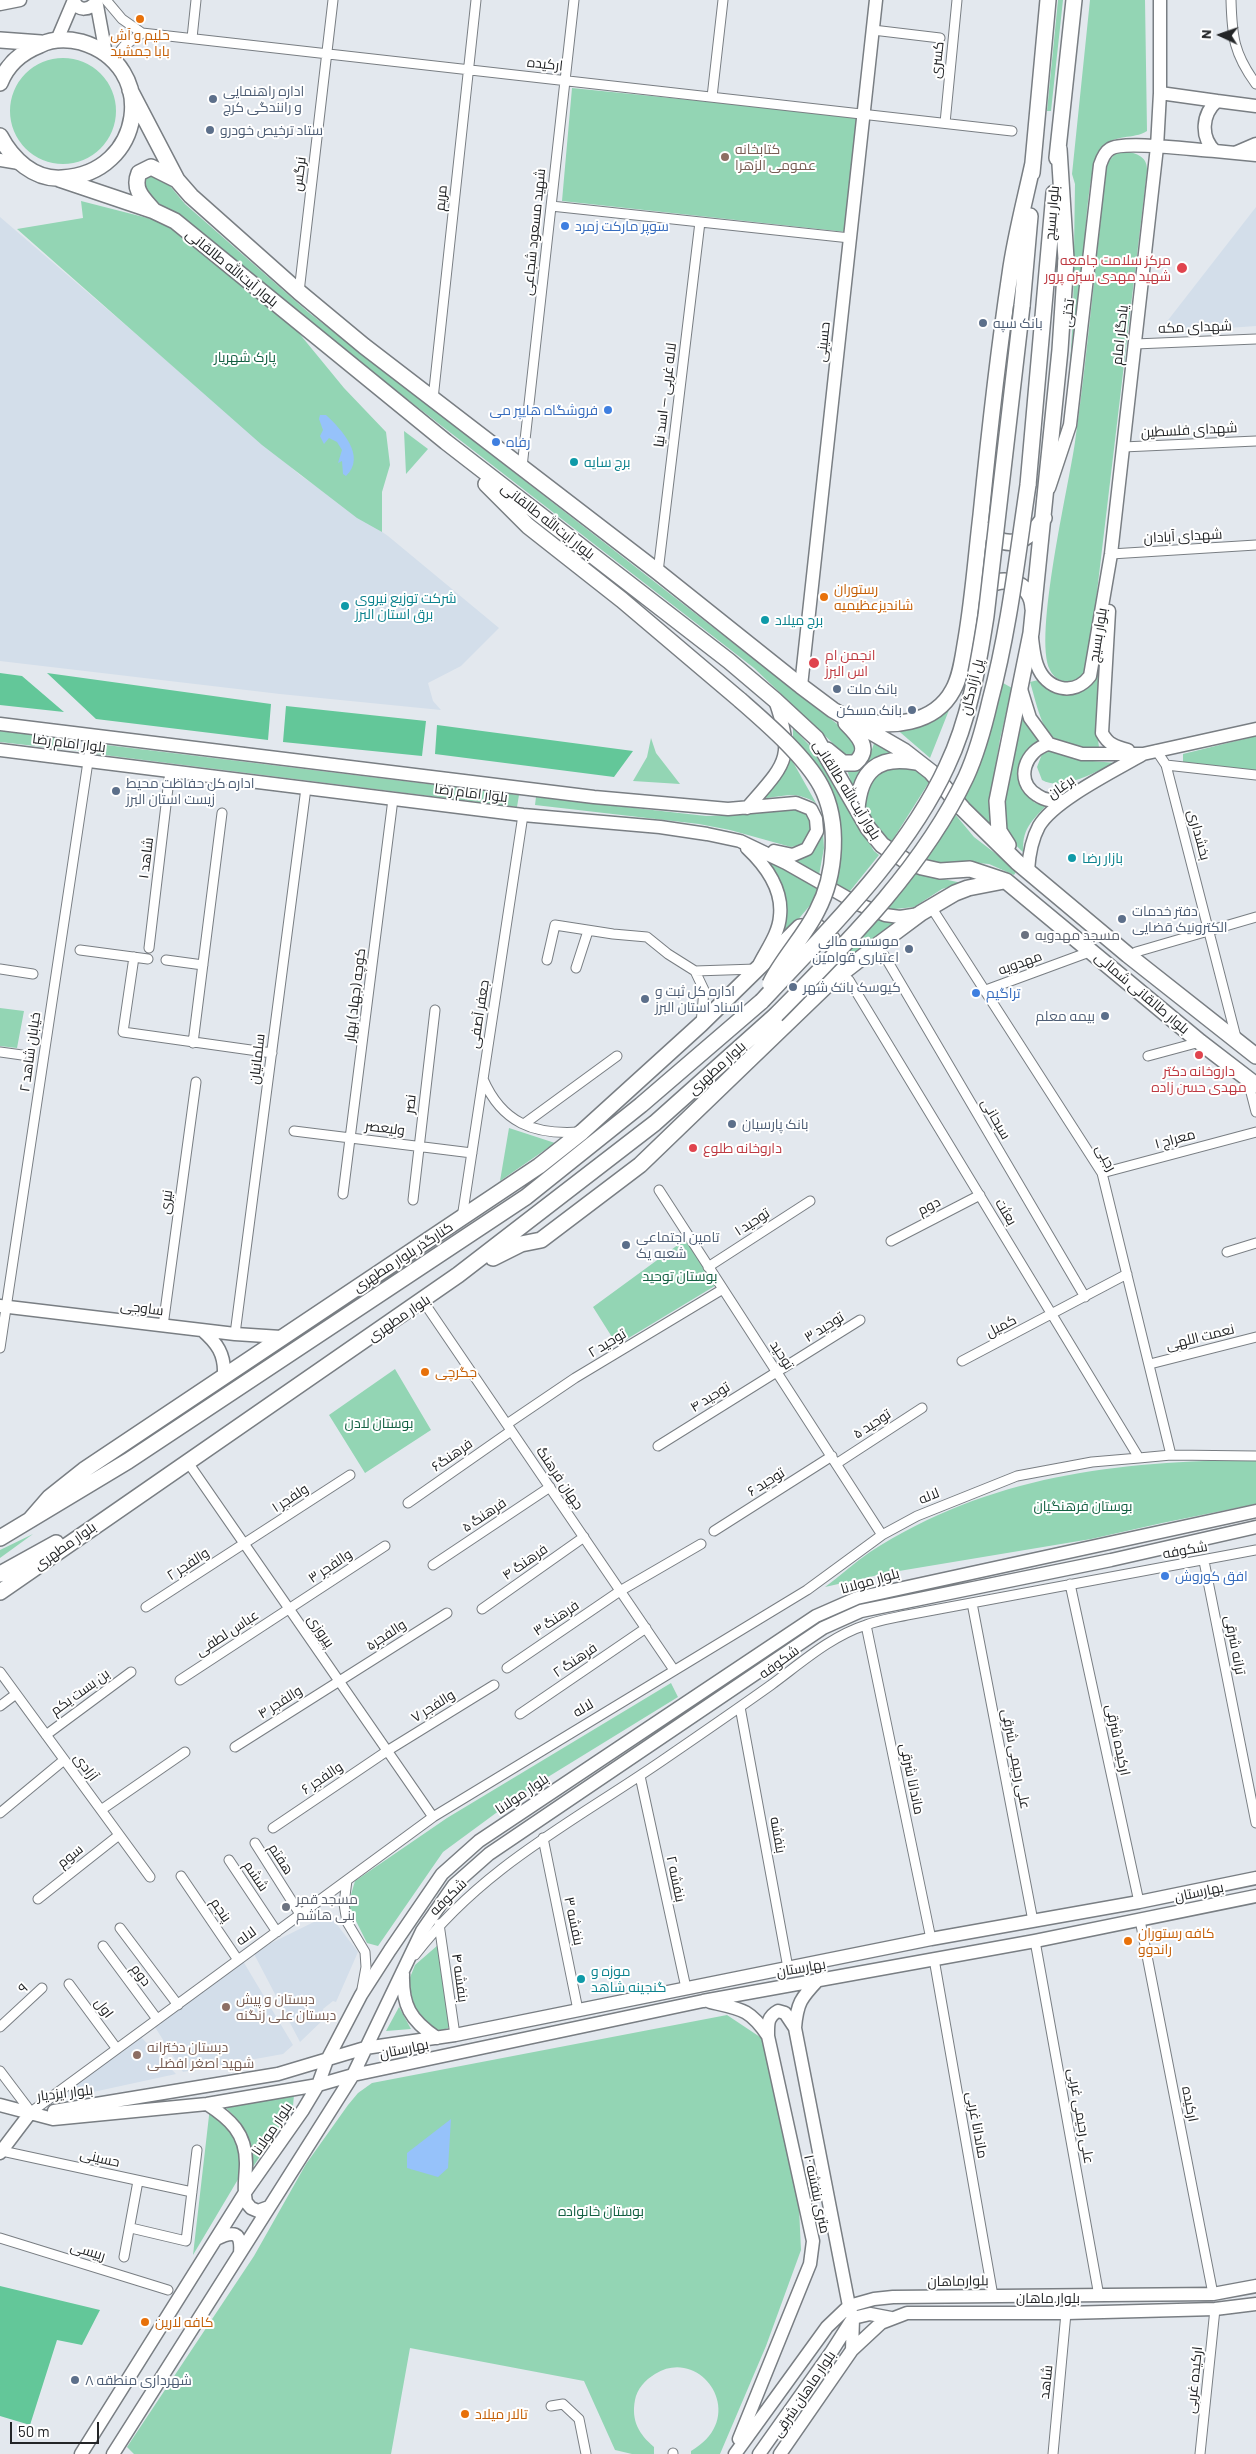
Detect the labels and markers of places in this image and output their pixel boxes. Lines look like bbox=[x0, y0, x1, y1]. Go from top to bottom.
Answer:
marker: حلیم و آش بابا جمشید bbox=[134, 13, 146, 25]
place label: حلیم و آش بابا جمشید bbox=[110, 27, 170, 59]
place label: اداره راهنمایی و رانندگی کرج bbox=[223, 83, 304, 115]
marker: اداره راهنمایی و رانندگی کرج bbox=[207, 93, 219, 105]
place label: ستاد ترخیص خودرو bbox=[220, 122, 323, 138]
marker: ستاد ترخیص خودرو bbox=[204, 124, 216, 136]
place label: کتابخانه عمومی الزهرا bbox=[735, 141, 816, 174]
marker: کتابخانه عمومی الزهرا bbox=[719, 151, 731, 163]
place label: سوپر مارکت زمرد bbox=[575, 218, 669, 234]
marker: سوپر مارکت زمرد bbox=[559, 220, 571, 232]
place label: مرکز سلامت جامعه شهید مهدی سبزه پرور bbox=[1045, 252, 1171, 284]
marker: مرکز سلامت جامعه شهید مهدی سبزه پرور bbox=[1175, 261, 1189, 275]
place label: بانک سپه bbox=[993, 315, 1043, 331]
marker: بانک سپه bbox=[977, 317, 989, 329]
place label: فروشگاه هایپر می bbox=[490, 402, 598, 418]
marker: فروشگاه هایپر می bbox=[602, 404, 614, 416]
place label: رفاه bbox=[506, 434, 530, 450]
marker: رفاه bbox=[490, 436, 502, 448]
place label: برج سایه bbox=[584, 454, 630, 470]
marker: برج سایه bbox=[568, 456, 580, 468]
place label: رستوران شاندیزعظیمیه bbox=[834, 581, 913, 614]
place label: شرکت توزیع نیروی برق استان البرز bbox=[355, 590, 457, 622]
marker: رستوران شاندیزعظیمیه bbox=[818, 591, 830, 603]
marker: شرکت توزیع نیروی برق استان البرز bbox=[339, 600, 351, 612]
place label: برج میلاد bbox=[775, 612, 823, 628]
marker: برج میلاد bbox=[759, 614, 771, 626]
place label: انجمن ام اس البرز bbox=[825, 647, 876, 680]
marker: انجمن ام اس البرز bbox=[807, 656, 821, 670]
place label: بانک ملت bbox=[847, 681, 898, 697]
marker: بانک ملت bbox=[831, 683, 843, 695]
place label: بانک مسکن bbox=[836, 702, 902, 718]
marker: بانک مسکن bbox=[906, 704, 918, 716]
place label: اداره کل حفاظت محیط زیست استان البرز bbox=[126, 775, 254, 808]
marker: اداره کل حفاظت محیط زیست استان البرز bbox=[110, 785, 122, 797]
place label: بازار رضا bbox=[1082, 850, 1123, 866]
marker: بازار رضا bbox=[1066, 852, 1078, 864]
place label: دفتر خدمات الکترونیک قضایی bbox=[1132, 903, 1228, 936]
marker: دفتر خدمات الکترونیک قضایی bbox=[1116, 913, 1128, 925]
place label: مسجد مهدویه bbox=[1035, 927, 1120, 943]
marker: مسجد مهدویه bbox=[1019, 929, 1031, 941]
place label: موسسه مالی اعتباری قوامین bbox=[812, 933, 899, 966]
marker: موسسه مالی اعتباری قوامین bbox=[903, 943, 915, 955]
place label: کیوسک بانک شهر bbox=[803, 979, 901, 995]
marker: کیوسک بانک شهر bbox=[787, 981, 799, 993]
place label: اداره کل ثبت و اسناد استان البرز bbox=[655, 983, 743, 1016]
place label: تراگیم bbox=[986, 985, 1020, 1001]
marker: تراگیم bbox=[970, 987, 982, 999]
marker: اداره کل ثبت و اسناد استان البرز bbox=[639, 993, 651, 1005]
place label: بیمه معلم bbox=[1035, 1008, 1095, 1024]
marker: بیمه معلم bbox=[1099, 1010, 1111, 1022]
marker: داروخانه دکتر مهدی حسن زاده bbox=[1193, 1049, 1205, 1061]
place label: داروخانه دکتر مهدی حسن زاده bbox=[1151, 1063, 1247, 1096]
place label: بانک پارسیان bbox=[742, 1116, 809, 1132]
marker: بانک پارسیان bbox=[726, 1118, 738, 1130]
place label: داروخانه طلوع bbox=[703, 1140, 782, 1156]
marker: داروخانه طلوع bbox=[687, 1142, 699, 1154]
place label: تامین اجتماعی شعبه یک bbox=[636, 1229, 719, 1262]
marker: تامین اجتماعی شعبه یک bbox=[620, 1239, 632, 1251]
place label: جگرچی bbox=[435, 1364, 477, 1380]
marker: جگرچی bbox=[419, 1366, 431, 1378]
place label: افق کوروش bbox=[1175, 1568, 1248, 1584]
marker: افق کوروش bbox=[1159, 1570, 1171, 1582]
place label: مسجد قمر بنی هاشم bbox=[296, 1891, 358, 1924]
marker: مسجد قمر بنی هاشم bbox=[280, 1901, 292, 1913]
place label: کافه رستوران راندوو bbox=[1138, 1925, 1215, 1958]
marker: کافه رستوران راندوو bbox=[1122, 1935, 1134, 1947]
place label: موزه و گنجینه شاهد bbox=[591, 1963, 666, 1995]
marker: موزه و گنجینه شاهد bbox=[575, 1973, 587, 1985]
place label: دبستان و پیش دبستان علی زنگنه bbox=[236, 1991, 336, 2024]
marker: دبستان و پیش دبستان علی زنگنه bbox=[220, 2001, 232, 2013]
place label: دبستان دخترانه شهید اصغر افضلی bbox=[147, 2039, 254, 2072]
marker: دبستان دخترانه شهید اصغر افضلی bbox=[131, 2049, 143, 2061]
place label: کافه لارین bbox=[155, 2314, 213, 2330]
marker: کافه لارین bbox=[139, 2316, 151, 2328]
place label: شهرداری منطقه ۸ bbox=[85, 2372, 192, 2388]
marker: شهرداری منطقه ۸ bbox=[69, 2374, 81, 2386]
place label: تالار میلاد bbox=[475, 2406, 528, 2422]
marker: تالار میلاد bbox=[459, 2408, 471, 2420]

